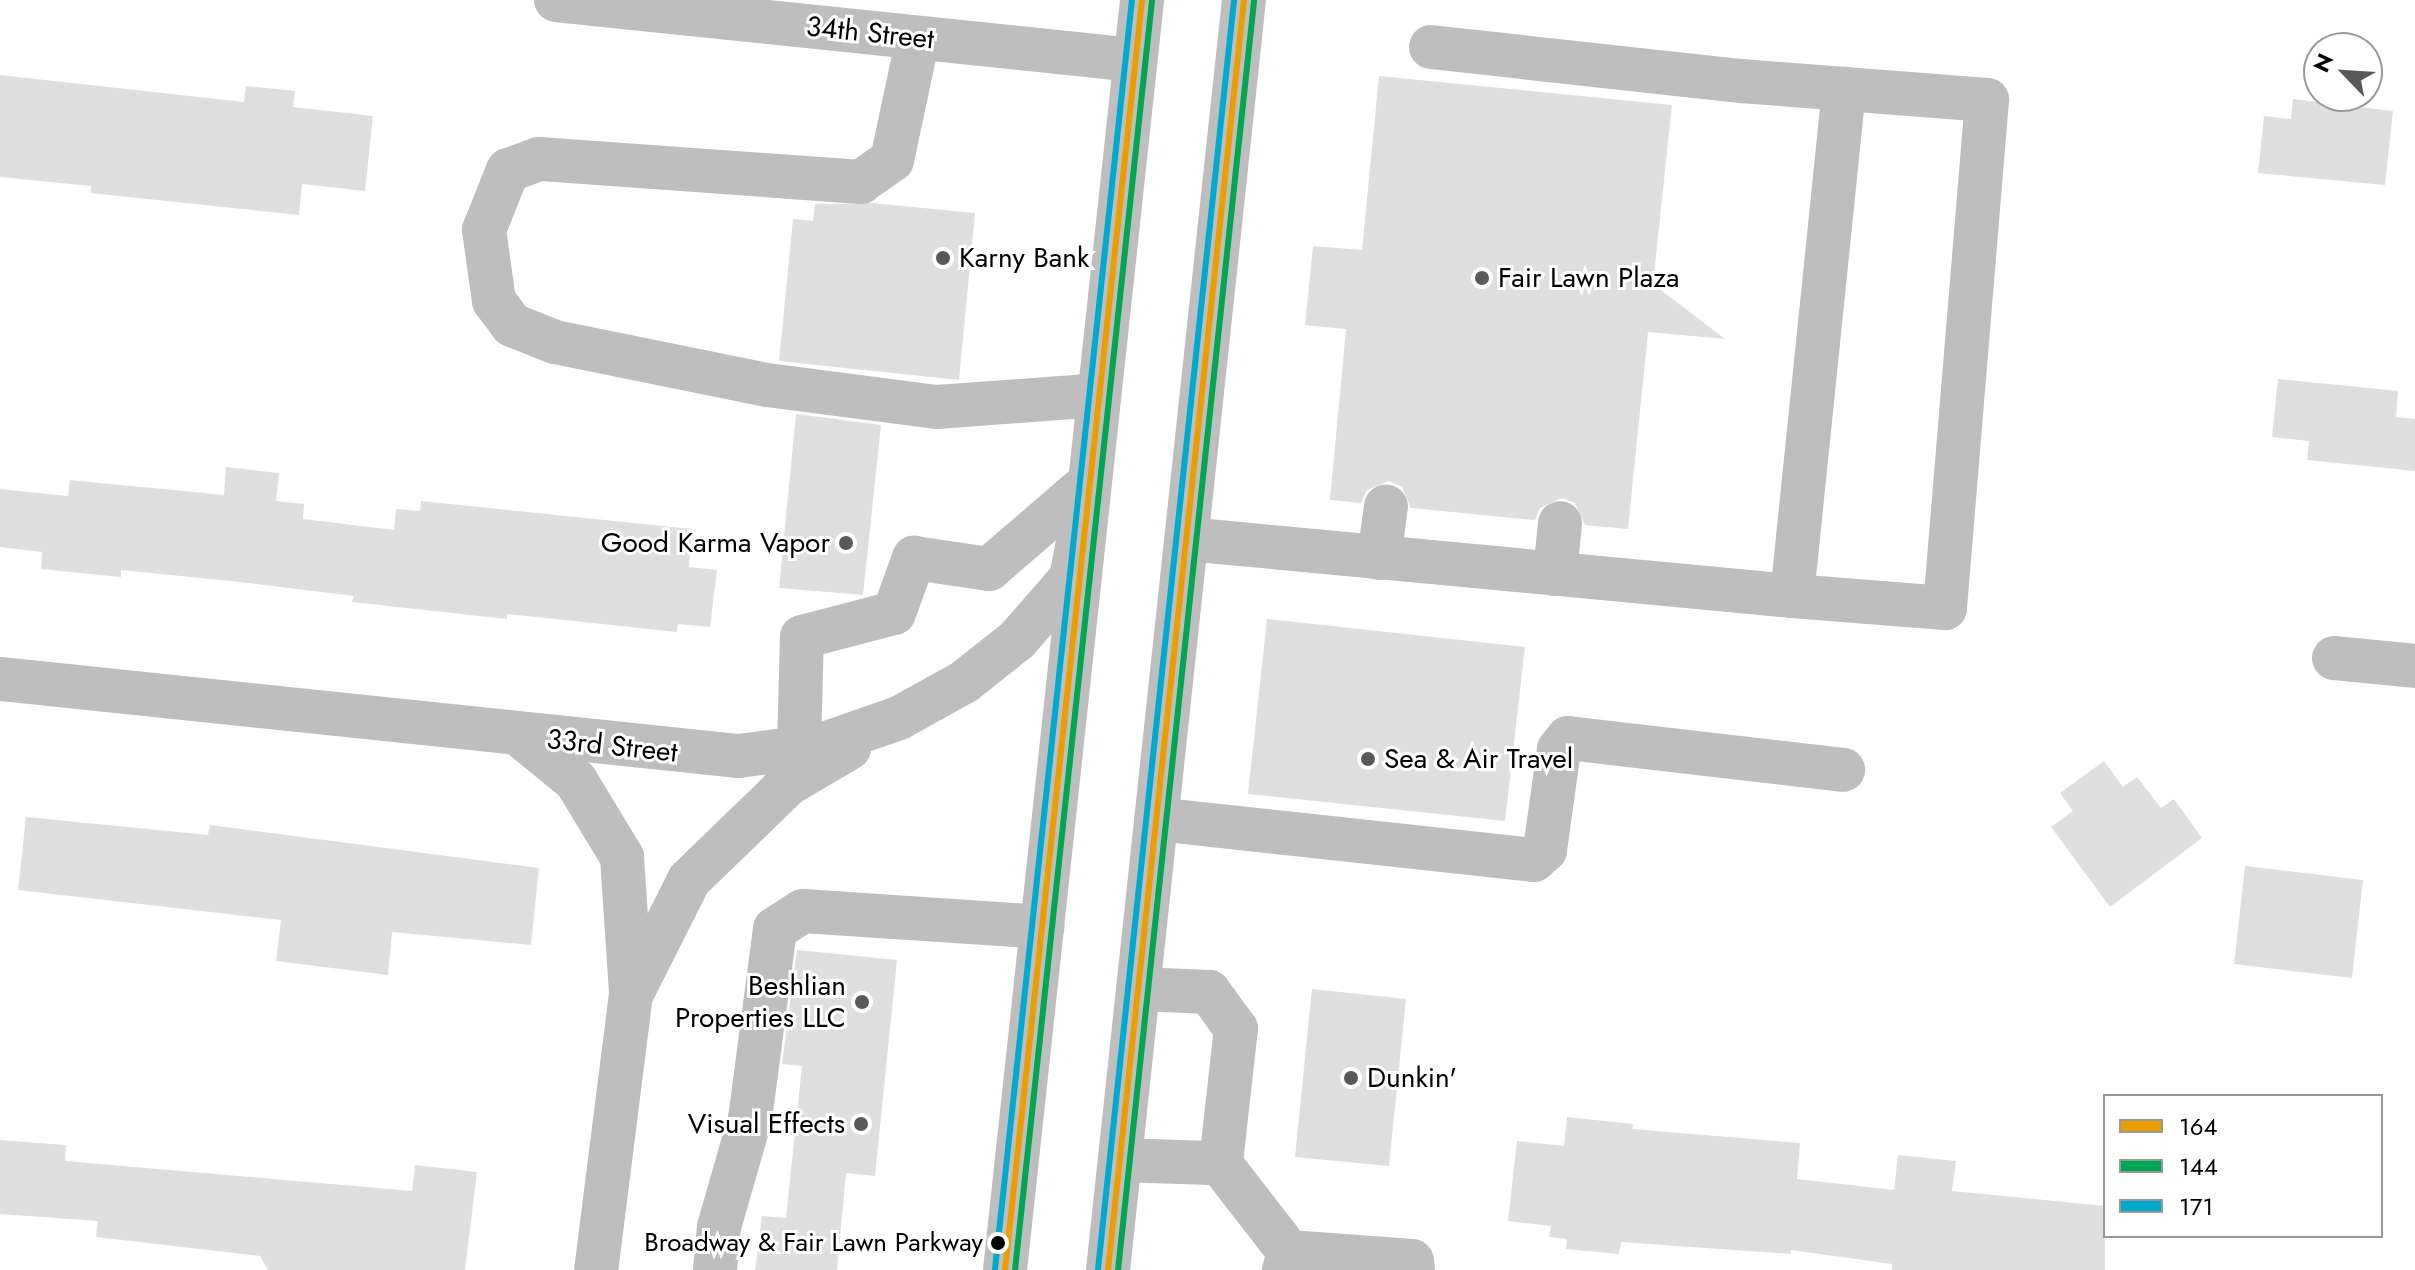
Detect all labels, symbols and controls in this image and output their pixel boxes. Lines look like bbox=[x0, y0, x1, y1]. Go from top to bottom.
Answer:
street label: 34th Street bbox=[804, 10, 936, 56]
north arrow bbox=[2303, 32, 2383, 112]
text: N bbox=[2305, 48, 2341, 77]
place label: Karny Bank bbox=[959, 241, 1089, 275]
marker: Karny Bank bbox=[934, 249, 952, 267]
place label: Fair Lawn Plaza bbox=[1498, 261, 1680, 295]
marker: Fair Lawn Plaza bbox=[1473, 269, 1491, 287]
place label: Good Karma Vapor bbox=[601, 526, 830, 560]
marker: Good Karma Vapor bbox=[837, 534, 855, 552]
street label: 33rd Street bbox=[545, 722, 679, 770]
place label: Sea & Air Travel bbox=[1384, 742, 1573, 776]
marker: Sea & Air Travel bbox=[1359, 750, 1377, 768]
place label: Beshlian Properties LLC bbox=[675, 969, 846, 1035]
marker: Beshlian Properties LLC bbox=[853, 993, 871, 1011]
place label: Dunkin' bbox=[1367, 1061, 1457, 1095]
marker: Dunkin' bbox=[1342, 1069, 1360, 1087]
legend bbox=[2103, 1094, 2383, 1238]
place label: Visual Effects bbox=[688, 1107, 845, 1141]
text: 164 bbox=[2179, 1109, 2218, 1144]
marker: Visual Effects bbox=[852, 1115, 870, 1133]
text: 144 bbox=[2179, 1149, 2218, 1184]
text: 171 bbox=[2179, 1189, 2213, 1224]
place label: Broadway & Fair Lawn Parkway bbox=[644, 1227, 983, 1259]
marker: Broadway & Fair Lawn Parkway bbox=[990, 1235, 1006, 1251]

